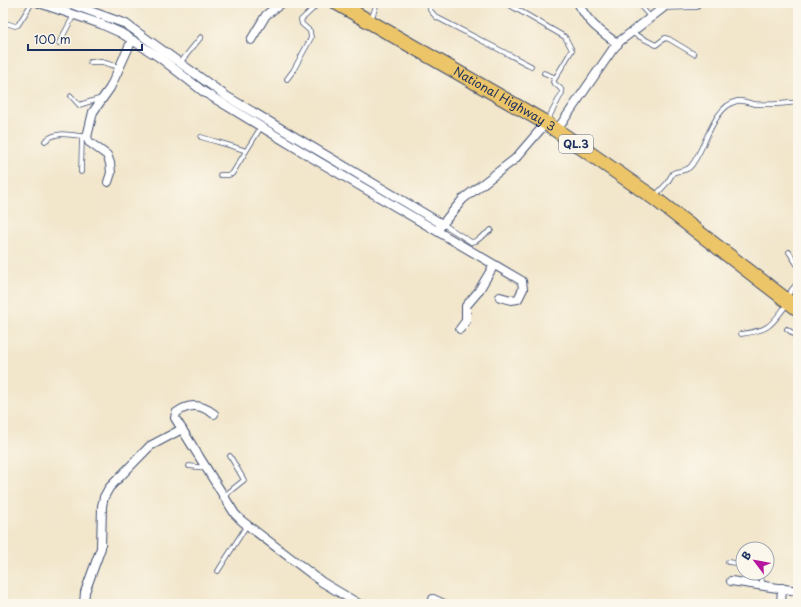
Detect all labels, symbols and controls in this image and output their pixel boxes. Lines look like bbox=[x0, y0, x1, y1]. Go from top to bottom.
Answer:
scale bar bbox=[28, 26, 142, 52]
text: 100 m bbox=[34, 30, 71, 48]
street label: National Highway 3 bbox=[450, 62, 560, 135]
road number: QL.3 bbox=[559, 135, 593, 153]
north arrow bbox=[735, 541, 775, 581]
text: B bbox=[737, 547, 756, 563]

